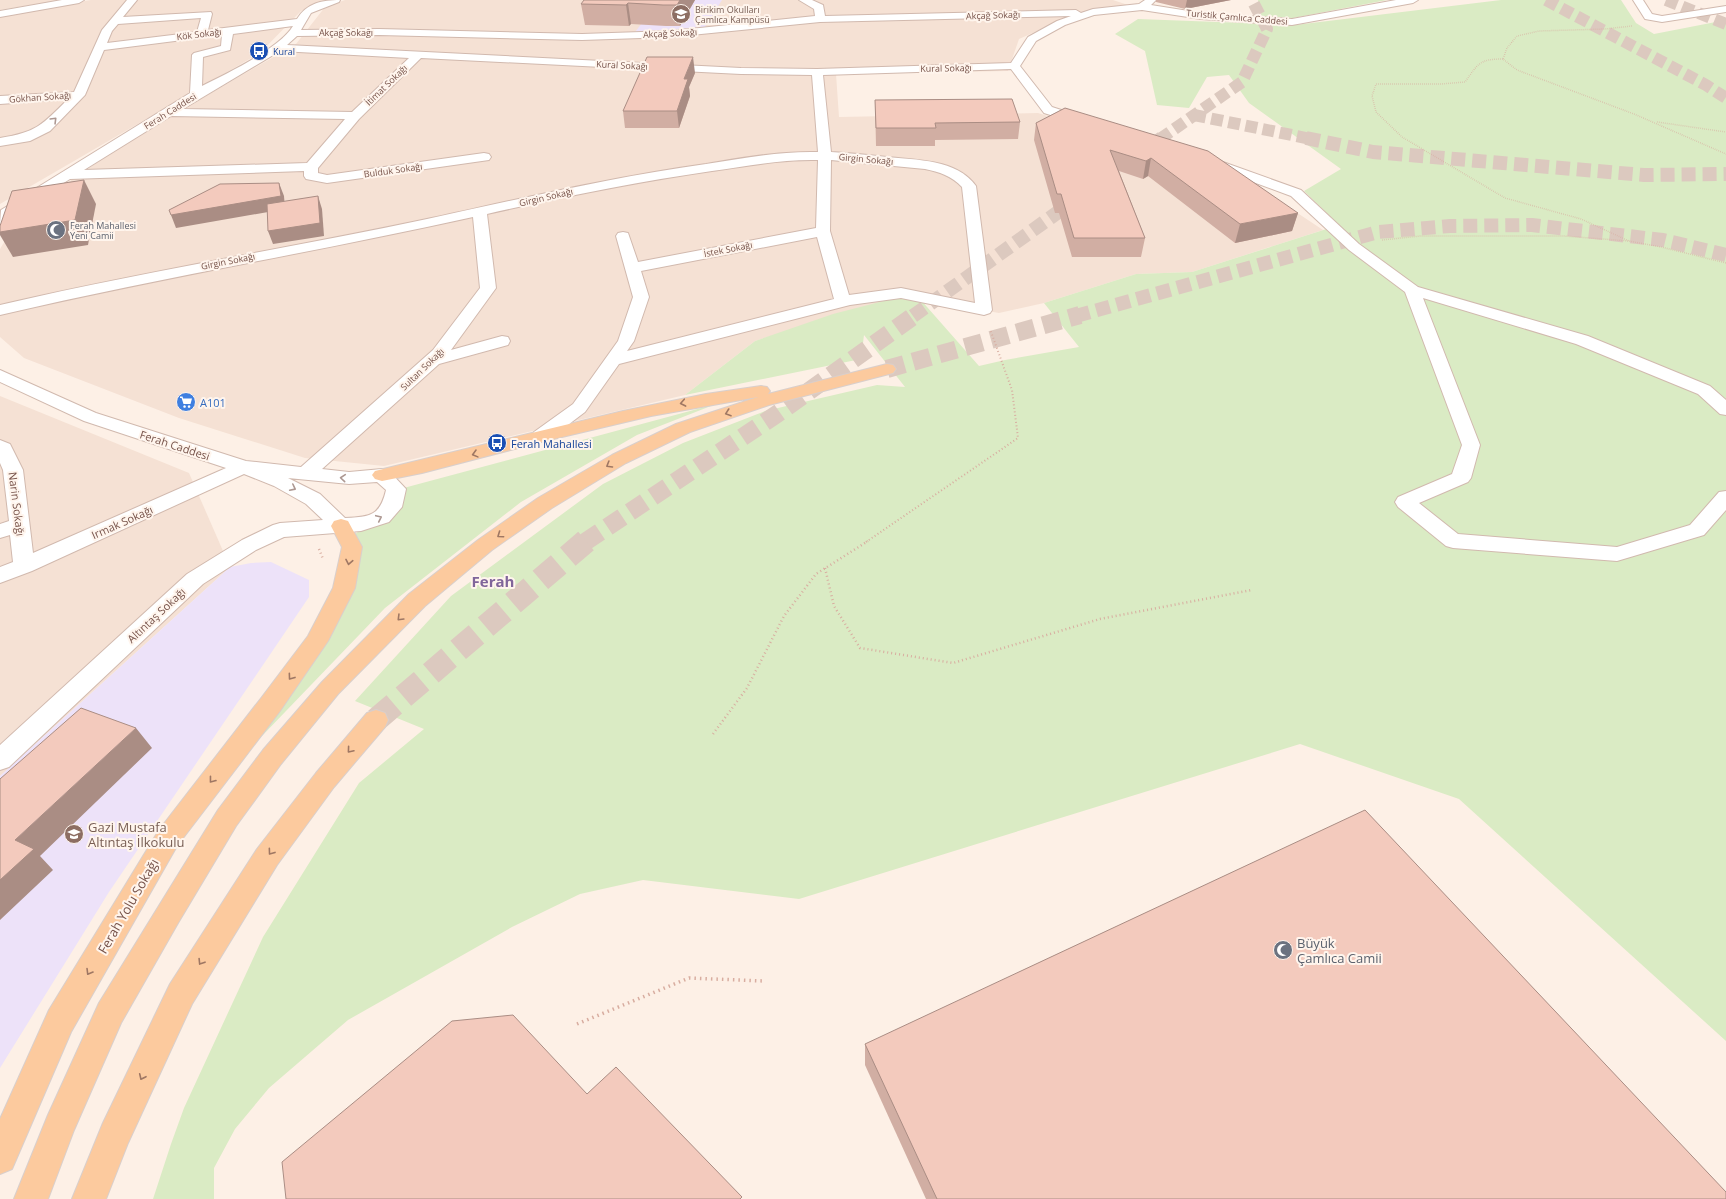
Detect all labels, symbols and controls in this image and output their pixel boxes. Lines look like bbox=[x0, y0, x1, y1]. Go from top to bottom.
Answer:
school or university icon: Birikim Okulları Çamlıca Kampüsü bbox=[670, 3, 692, 25]
place label: Birikim Okulları Çamlıca Kampüsü bbox=[695, 3, 770, 26]
street label: Turistik Çamlıca Caddesi bbox=[1186, 6, 1288, 28]
street label: Akçağ Sokağı bbox=[966, 8, 1020, 22]
street label: Kök Sokağı bbox=[176, 25, 222, 43]
street label: Akçağ Sokağı bbox=[643, 25, 697, 41]
street label: Akçağ Sokağı bbox=[319, 26, 373, 39]
bus stop icon: Kural bbox=[248, 40, 270, 62]
place label: Kural bbox=[273, 45, 295, 58]
street label: Kural Sokağı bbox=[596, 57, 648, 73]
street label: Kural Sokağı bbox=[920, 61, 972, 75]
street label: İtimat Sokağı bbox=[362, 62, 410, 108]
street label: Gökhan Sokağı bbox=[8, 88, 72, 106]
street label: Ferah Caddesi bbox=[141, 90, 199, 132]
one-way arrow bbox=[49, 117, 57, 124]
street label: Girgin Sokağı bbox=[838, 150, 894, 168]
street label: Bulduk Sokağı bbox=[363, 159, 423, 181]
street label: Girgin Sokağı bbox=[518, 185, 574, 209]
mosque icon: Ferah Mahallesi Yeni Camii bbox=[45, 219, 67, 241]
place label: Ferah Mahallesi Yeni Camii bbox=[70, 219, 136, 242]
street label: İstek Sokağı bbox=[703, 238, 753, 260]
street label: Girgin Sokağı bbox=[200, 249, 256, 273]
street label: Sultan Sokağı bbox=[397, 345, 447, 393]
supermarket icon: A101 bbox=[175, 391, 197, 413]
place label: A101 bbox=[200, 395, 226, 410]
one-way arrow bbox=[680, 399, 686, 407]
one-way arrow bbox=[724, 408, 731, 417]
street label: Ferah Caddesi bbox=[138, 427, 212, 463]
bus stop icon: Ferah Mahallesi bbox=[486, 432, 508, 454]
place label: Ferah Mahallesi bbox=[511, 436, 592, 451]
one-way arrow bbox=[471, 449, 478, 458]
one-way arrow bbox=[606, 461, 613, 468]
street label: Narin Sokağı bbox=[6, 471, 28, 537]
one-way arrow bbox=[340, 473, 346, 482]
one-way arrow bbox=[289, 483, 296, 491]
street label: Irmak Sokağı bbox=[89, 502, 155, 542]
one-way arrow bbox=[375, 515, 382, 523]
one-way arrow bbox=[497, 530, 504, 537]
one-way arrow bbox=[345, 559, 354, 565]
district label: Ferah bbox=[472, 571, 514, 591]
street label: Altıntaş Sokağı bbox=[124, 584, 188, 646]
one-way arrow bbox=[397, 613, 405, 621]
one-way arrow bbox=[289, 672, 296, 679]
one-way arrow bbox=[348, 745, 355, 752]
one-way arrow bbox=[210, 776, 217, 783]
place label: Gazi Mustafa Altıntaş İlkokulu bbox=[88, 818, 184, 851]
school or university icon: Gazi Mustafa Altıntaş İlkokulu bbox=[63, 823, 85, 845]
one-way arrow bbox=[269, 848, 276, 855]
street label: Ferah Yolu Sokağı bbox=[93, 855, 163, 957]
place label: Büyük Çamlıca Camii bbox=[1297, 934, 1382, 967]
mosque icon: Büyük Çamlıca Camii bbox=[1272, 939, 1294, 961]
one-way arrow bbox=[198, 958, 206, 965]
one-way arrow bbox=[87, 968, 94, 975]
one-way arrow bbox=[139, 1073, 147, 1081]

